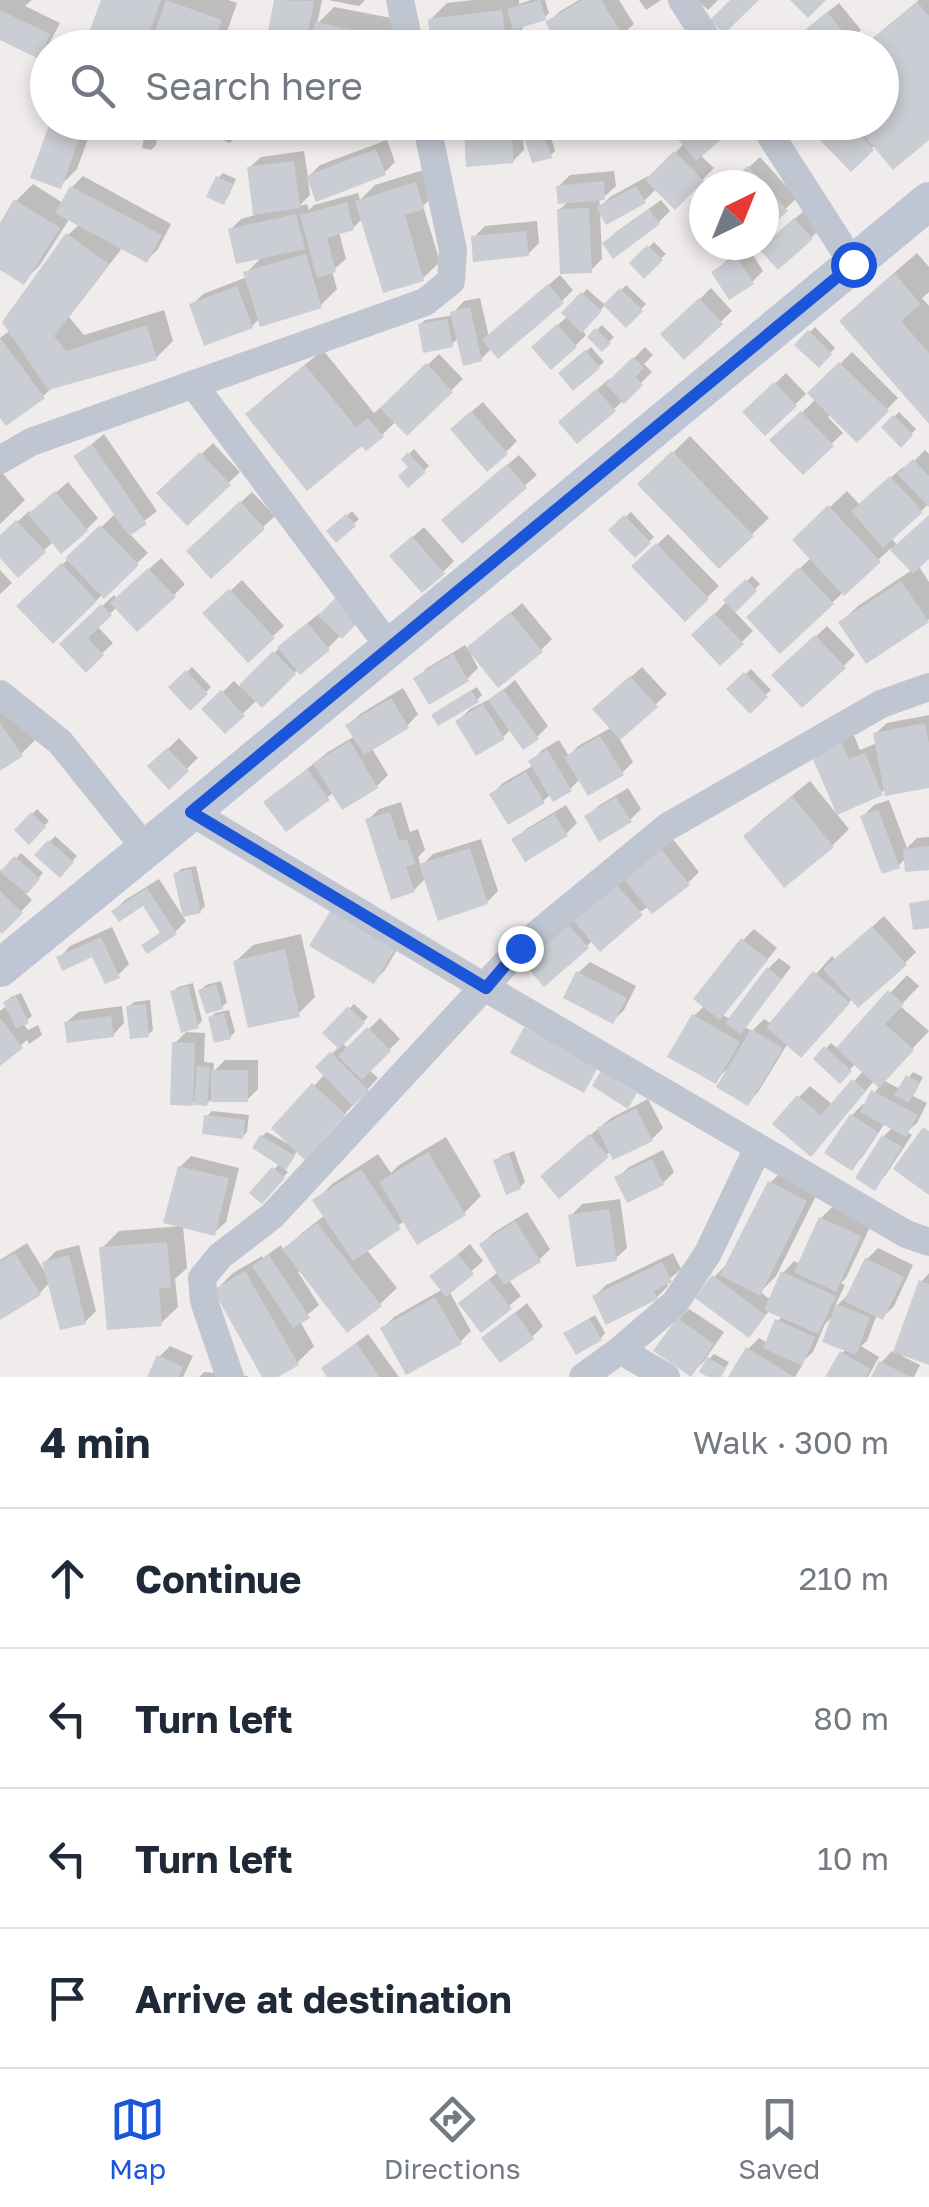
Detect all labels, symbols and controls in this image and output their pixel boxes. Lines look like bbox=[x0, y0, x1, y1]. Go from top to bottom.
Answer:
search box bbox=[30, 30, 899, 140]
icon: search bbox=[65, 58, 120, 113]
text: Search here bbox=[145, 63, 363, 108]
north arrow bbox=[689, 170, 779, 260]
route start bbox=[831, 242, 877, 288]
route end bbox=[498, 926, 544, 972]
text: 4 min bbox=[40, 1417, 150, 1467]
text: Walk · 300 m bbox=[693, 1423, 889, 1461]
icon: ahead bbox=[40, 1551, 95, 1606]
text: Continue bbox=[135, 1556, 301, 1601]
text: 210 m bbox=[799, 1559, 889, 1597]
icon: left bbox=[40, 1691, 95, 1746]
text: Turn left bbox=[135, 1696, 293, 1741]
text: 80 m bbox=[813, 1699, 889, 1737]
icon: left bbox=[40, 1831, 95, 1886]
text: Turn left bbox=[135, 1836, 293, 1881]
text: 10 m bbox=[817, 1839, 889, 1877]
icon: arrive bbox=[40, 1971, 95, 2026]
text: Arrive at destination bbox=[135, 1976, 512, 2021]
tab: Map bbox=[109, 2092, 166, 2185]
tab: Directions bbox=[384, 2092, 521, 2185]
tab: Saved bbox=[738, 2092, 820, 2185]

